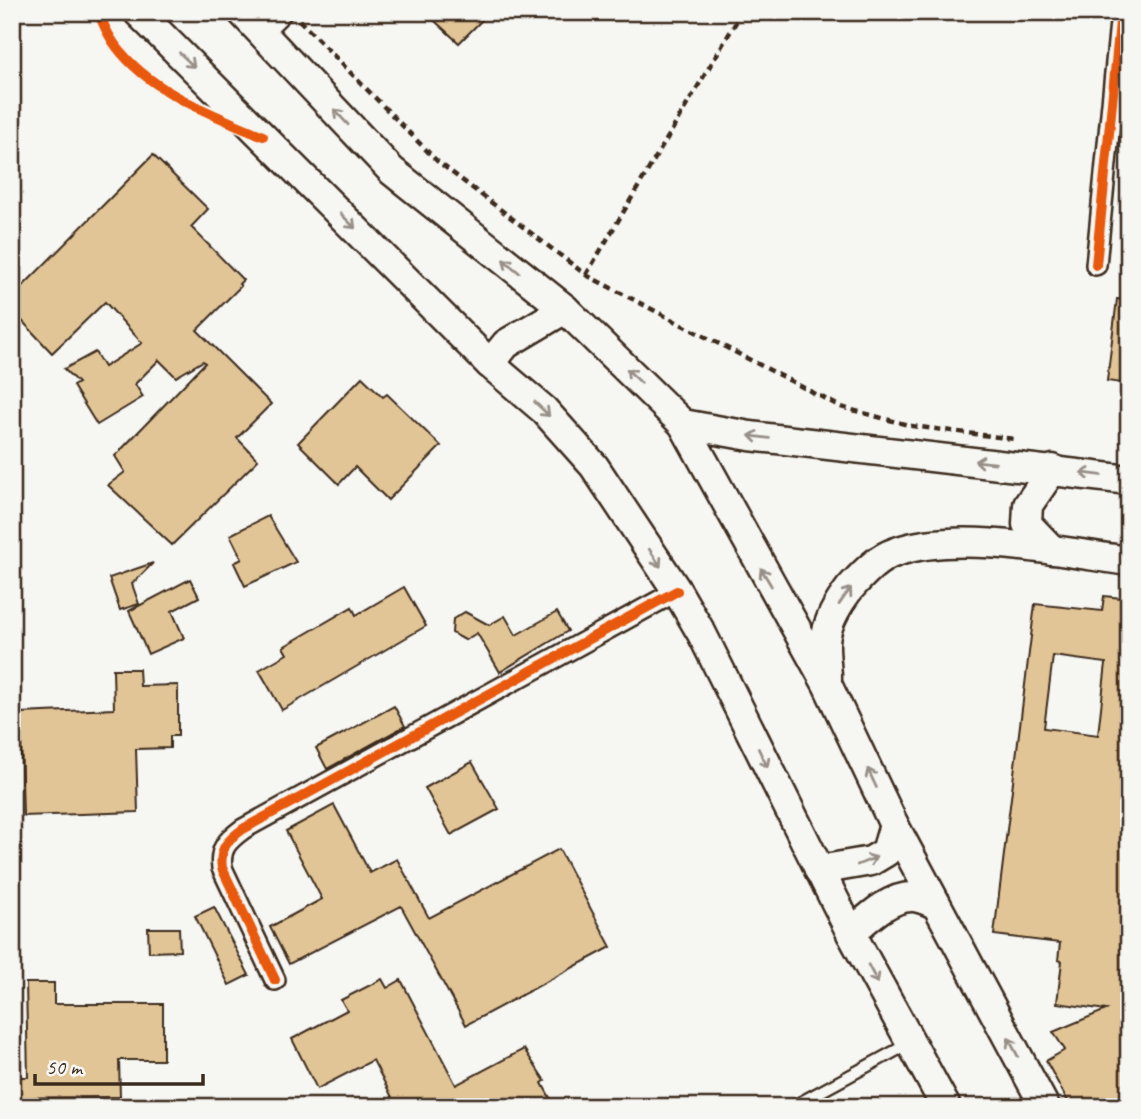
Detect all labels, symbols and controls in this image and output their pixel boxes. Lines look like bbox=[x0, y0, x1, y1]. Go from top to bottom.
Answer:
one-way arrow bbox=[179, 51, 196, 68]
one-way arrow bbox=[333, 108, 349, 126]
one-way arrow bbox=[339, 212, 356, 229]
one-way arrow bbox=[503, 259, 521, 274]
one-way arrow bbox=[626, 368, 643, 385]
one-way arrow bbox=[533, 401, 551, 417]
one-way arrow bbox=[748, 430, 771, 443]
one-way arrow bbox=[974, 455, 997, 468]
one-way arrow bbox=[1080, 468, 1103, 481]
one-way arrow bbox=[649, 547, 663, 567]
one-way arrow bbox=[759, 567, 773, 587]
one-way arrow bbox=[838, 587, 852, 606]
one-way arrow bbox=[757, 747, 771, 768]
one-way arrow bbox=[865, 768, 878, 789]
one-way arrow bbox=[856, 854, 877, 867]
one-way arrow bbox=[867, 963, 880, 984]
one-way arrow bbox=[1006, 1037, 1020, 1057]
scale bar bbox=[35, 1042, 203, 1086]
text: 50 m bbox=[46, 1054, 84, 1080]

